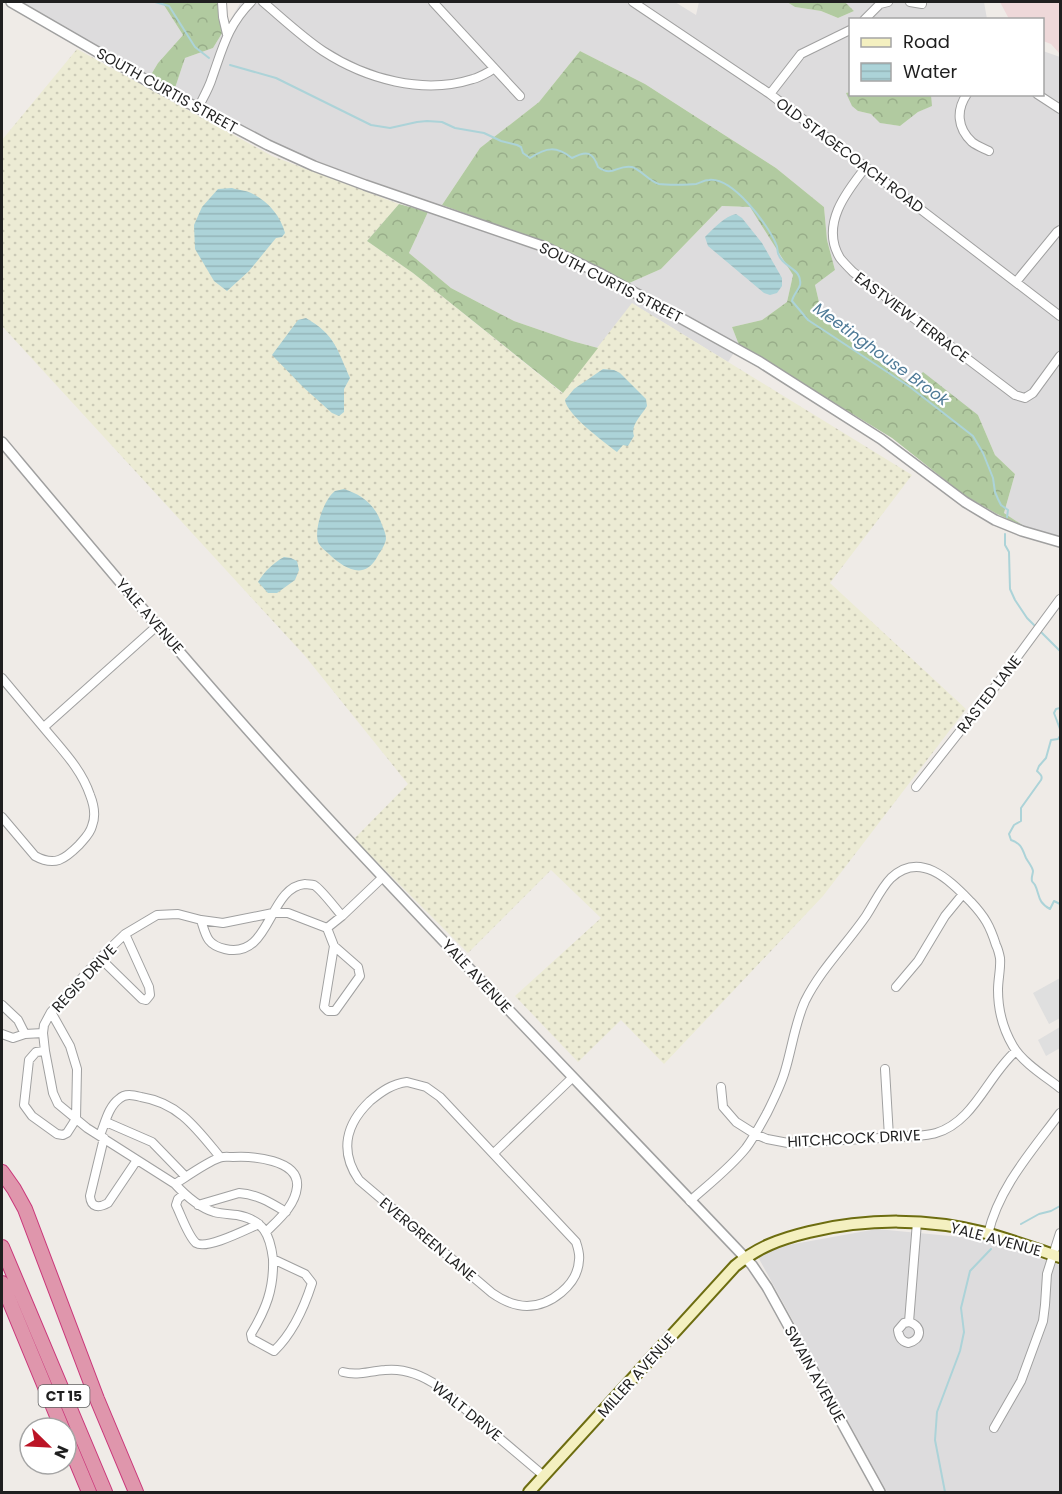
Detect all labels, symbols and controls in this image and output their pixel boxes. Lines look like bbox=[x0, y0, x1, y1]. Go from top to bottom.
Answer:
legend bbox=[849, 18, 1044, 96]
text: Road bbox=[903, 29, 950, 54]
street label: SOUTH CURTIS STREET bbox=[93, 42, 241, 138]
text: Water bbox=[903, 59, 957, 84]
street label: OLD STAGECOACH ROAD bbox=[772, 92, 928, 218]
street label: SOUTH CURTIS STREET bbox=[536, 237, 686, 327]
street label: EASTVIEW TERRACE bbox=[850, 267, 974, 367]
water label: Meetinghouse Brook bbox=[808, 297, 954, 412]
street label: YALE AVENUE bbox=[111, 574, 189, 658]
street label: RASTED LANE bbox=[952, 651, 1026, 737]
street label: YALE AVENUE bbox=[437, 935, 517, 1017]
street label: REGIS DRIVE bbox=[47, 939, 121, 1017]
street label: HITCHCOCK DRIVE bbox=[787, 1124, 921, 1152]
street label: EVERGREEN LANE bbox=[375, 1192, 481, 1286]
street label: YALE AVENUE bbox=[948, 1217, 1044, 1261]
street label: SWAIN AVENUE bbox=[780, 1322, 850, 1426]
street label: MILLER AVENUE bbox=[592, 1328, 680, 1422]
street label: WALT DRIVE bbox=[428, 1376, 506, 1446]
road number: CT 15 bbox=[38, 1385, 90, 1407]
north arrow bbox=[18, 1416, 78, 1476]
text: N bbox=[48, 1442, 74, 1462]

